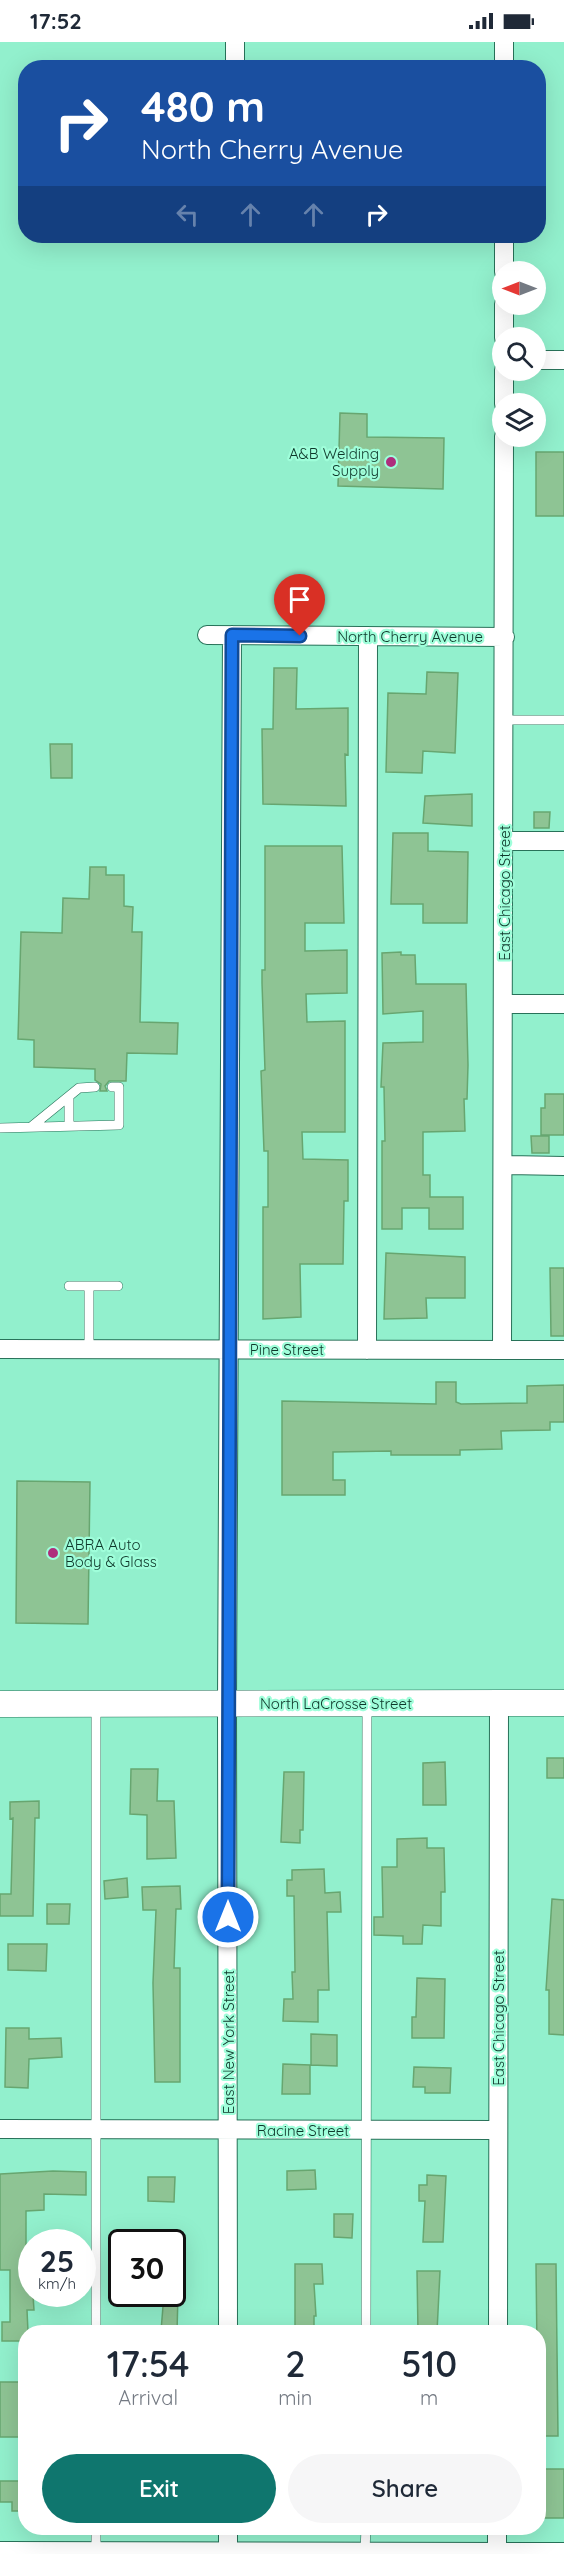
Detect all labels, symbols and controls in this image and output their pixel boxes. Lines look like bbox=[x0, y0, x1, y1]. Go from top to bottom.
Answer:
text: 17:52 bbox=[30, 7, 82, 35]
text: 480 m bbox=[141, 80, 265, 133]
icon: right bbox=[42, 84, 120, 162]
text: North Cherry Avenue bbox=[141, 132, 403, 166]
icon: left bbox=[171, 198, 204, 231]
icon: ahead bbox=[234, 198, 267, 231]
icon: ahead bbox=[297, 198, 330, 231]
icon: right bbox=[360, 198, 393, 231]
north arrow bbox=[492, 261, 546, 315]
map controls bbox=[492, 261, 546, 447]
button: search bbox=[492, 327, 546, 381]
button: layers bbox=[492, 393, 546, 447]
place label: A&B Welding Supply bbox=[289, 444, 379, 480]
marker: A&B Welding Supply bbox=[384, 455, 398, 469]
pin bbox=[274, 574, 325, 636]
icon: arrive bbox=[283, 583, 316, 616]
street label: North Cherry Avenue bbox=[337, 627, 483, 646]
street label: East Chicago Street bbox=[495, 825, 514, 961]
street label: Pine Street bbox=[250, 1340, 324, 1359]
place label: ABRA Auto Body & Glass bbox=[65, 1535, 157, 1571]
marker: ABRA Auto Body & Glass bbox=[46, 1546, 60, 1560]
street label: North LaCrosse Street bbox=[260, 1694, 412, 1713]
position arrow bbox=[196, 1885, 260, 1949]
street label: East Chicago Street bbox=[489, 1950, 508, 2086]
street label: East New York Street bbox=[219, 1970, 238, 2114]
street label: Racine Street bbox=[257, 2121, 349, 2140]
speed limit sign: 30 bbox=[108, 2229, 186, 2307]
text: 25 bbox=[40, 2242, 74, 2280]
text: km/h bbox=[38, 2274, 76, 2293]
text: 17:54 bbox=[107, 2341, 190, 2386]
text: 2 bbox=[285, 2341, 305, 2386]
text: 510 bbox=[401, 2341, 457, 2386]
text: Arrival bbox=[118, 2385, 178, 2410]
text: min bbox=[278, 2385, 312, 2410]
text: m bbox=[420, 2385, 438, 2410]
button: Exit bbox=[42, 2454, 276, 2523]
button: Share bbox=[288, 2454, 522, 2523]

